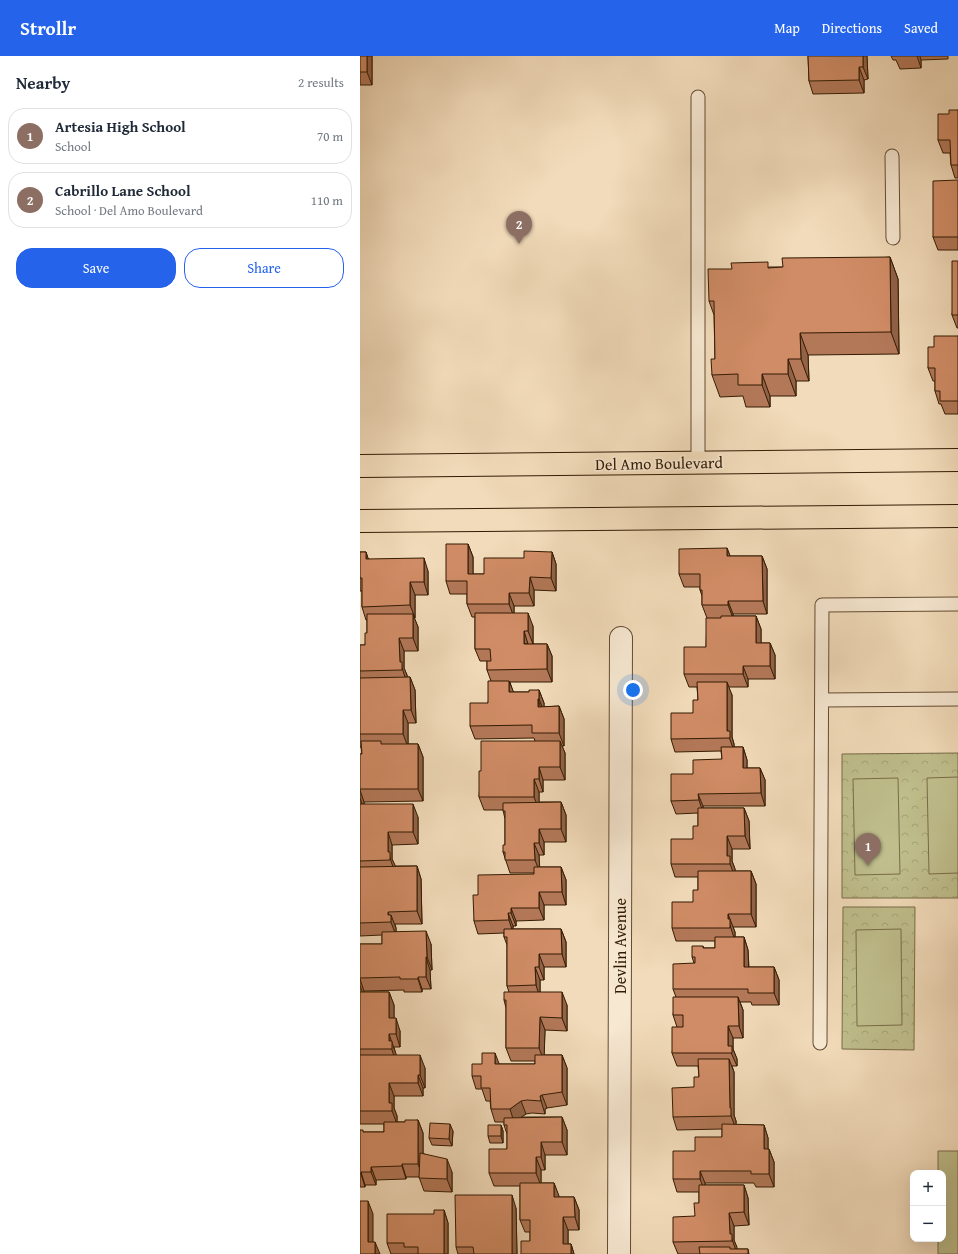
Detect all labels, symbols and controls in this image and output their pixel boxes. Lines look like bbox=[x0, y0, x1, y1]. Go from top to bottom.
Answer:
text: Strollr bbox=[20, 14, 76, 42]
text: Map bbox=[774, 18, 800, 38]
text: Directions bbox=[822, 18, 882, 38]
text: Saved bbox=[904, 18, 938, 38]
text: Nearby bbox=[16, 70, 70, 95]
text: 2 results bbox=[298, 73, 344, 92]
text: Artesia High School bbox=[55, 116, 186, 137]
text: 1 bbox=[27, 127, 33, 146]
text: 70 m bbox=[317, 127, 343, 146]
text: School bbox=[55, 137, 91, 156]
text: Cabrillo Lane School bbox=[55, 180, 191, 201]
text: 2 bbox=[27, 191, 33, 210]
text: 110 m bbox=[311, 191, 343, 210]
text: School · Del Amo Boulevard bbox=[55, 201, 203, 220]
pin: 2 bbox=[506, 211, 532, 244]
button: Save bbox=[16, 248, 176, 288]
button: Share bbox=[184, 248, 344, 288]
street label: Del Amo Boulevard bbox=[595, 450, 724, 476]
your location bbox=[623, 680, 643, 700]
pin: 1 bbox=[855, 833, 881, 866]
street label: Devlin Avenue bbox=[608, 898, 632, 994]
map controls bbox=[910, 1170, 946, 1242]
button: + bbox=[910, 1170, 946, 1206]
button: − bbox=[910, 1206, 946, 1242]

